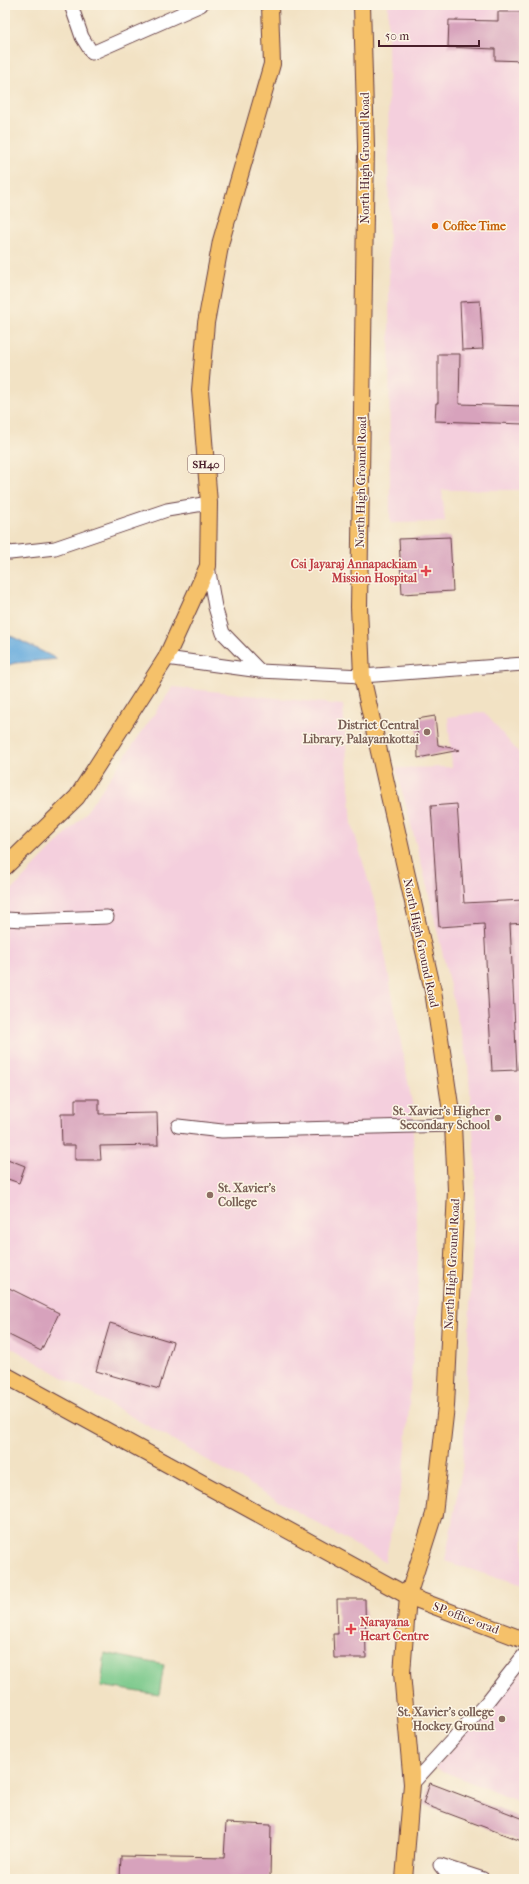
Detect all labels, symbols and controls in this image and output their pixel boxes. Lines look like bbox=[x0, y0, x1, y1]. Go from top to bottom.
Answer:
scale bar bbox=[379, 22, 479, 48]
text: 50 m bbox=[385, 29, 409, 43]
street label: North High Ground Road bbox=[358, 92, 372, 224]
place label: Coffee Time bbox=[443, 219, 506, 233]
marker: Coffee Time bbox=[430, 221, 440, 231]
street label: North High Ground Road bbox=[353, 416, 369, 548]
road number: SH40 bbox=[188, 455, 224, 473]
place label: Csi Jayaraj Annapackiam Mission Hospital bbox=[291, 557, 418, 586]
marker: Csi Jayaraj Annapackiam Mission Hospital bbox=[420, 565, 432, 577]
place label: District Central Library, Palayamkottai bbox=[303, 718, 420, 747]
marker: District Central Library, Palayamkottai bbox=[422, 727, 432, 737]
street label: North High Ground Road bbox=[400, 877, 442, 1009]
place label: St. Xavier's Higher Secondary School bbox=[393, 1104, 491, 1133]
marker: St. Xavier's Higher Secondary School bbox=[493, 1113, 503, 1123]
place label: St. Xavier's College bbox=[218, 1181, 276, 1210]
marker: St. Xavier's College bbox=[205, 1190, 215, 1200]
street label: North High Ground Road bbox=[442, 1198, 462, 1330]
street label: SP office orad bbox=[431, 1599, 501, 1637]
place label: Narayana Heart Centre bbox=[360, 1615, 429, 1643]
marker: Narayana Heart Centre bbox=[345, 1623, 357, 1635]
place label: St. Xavier's college Hockey Ground bbox=[398, 1705, 494, 1734]
marker: St. Xavier's college Hockey Ground bbox=[497, 1714, 507, 1724]

